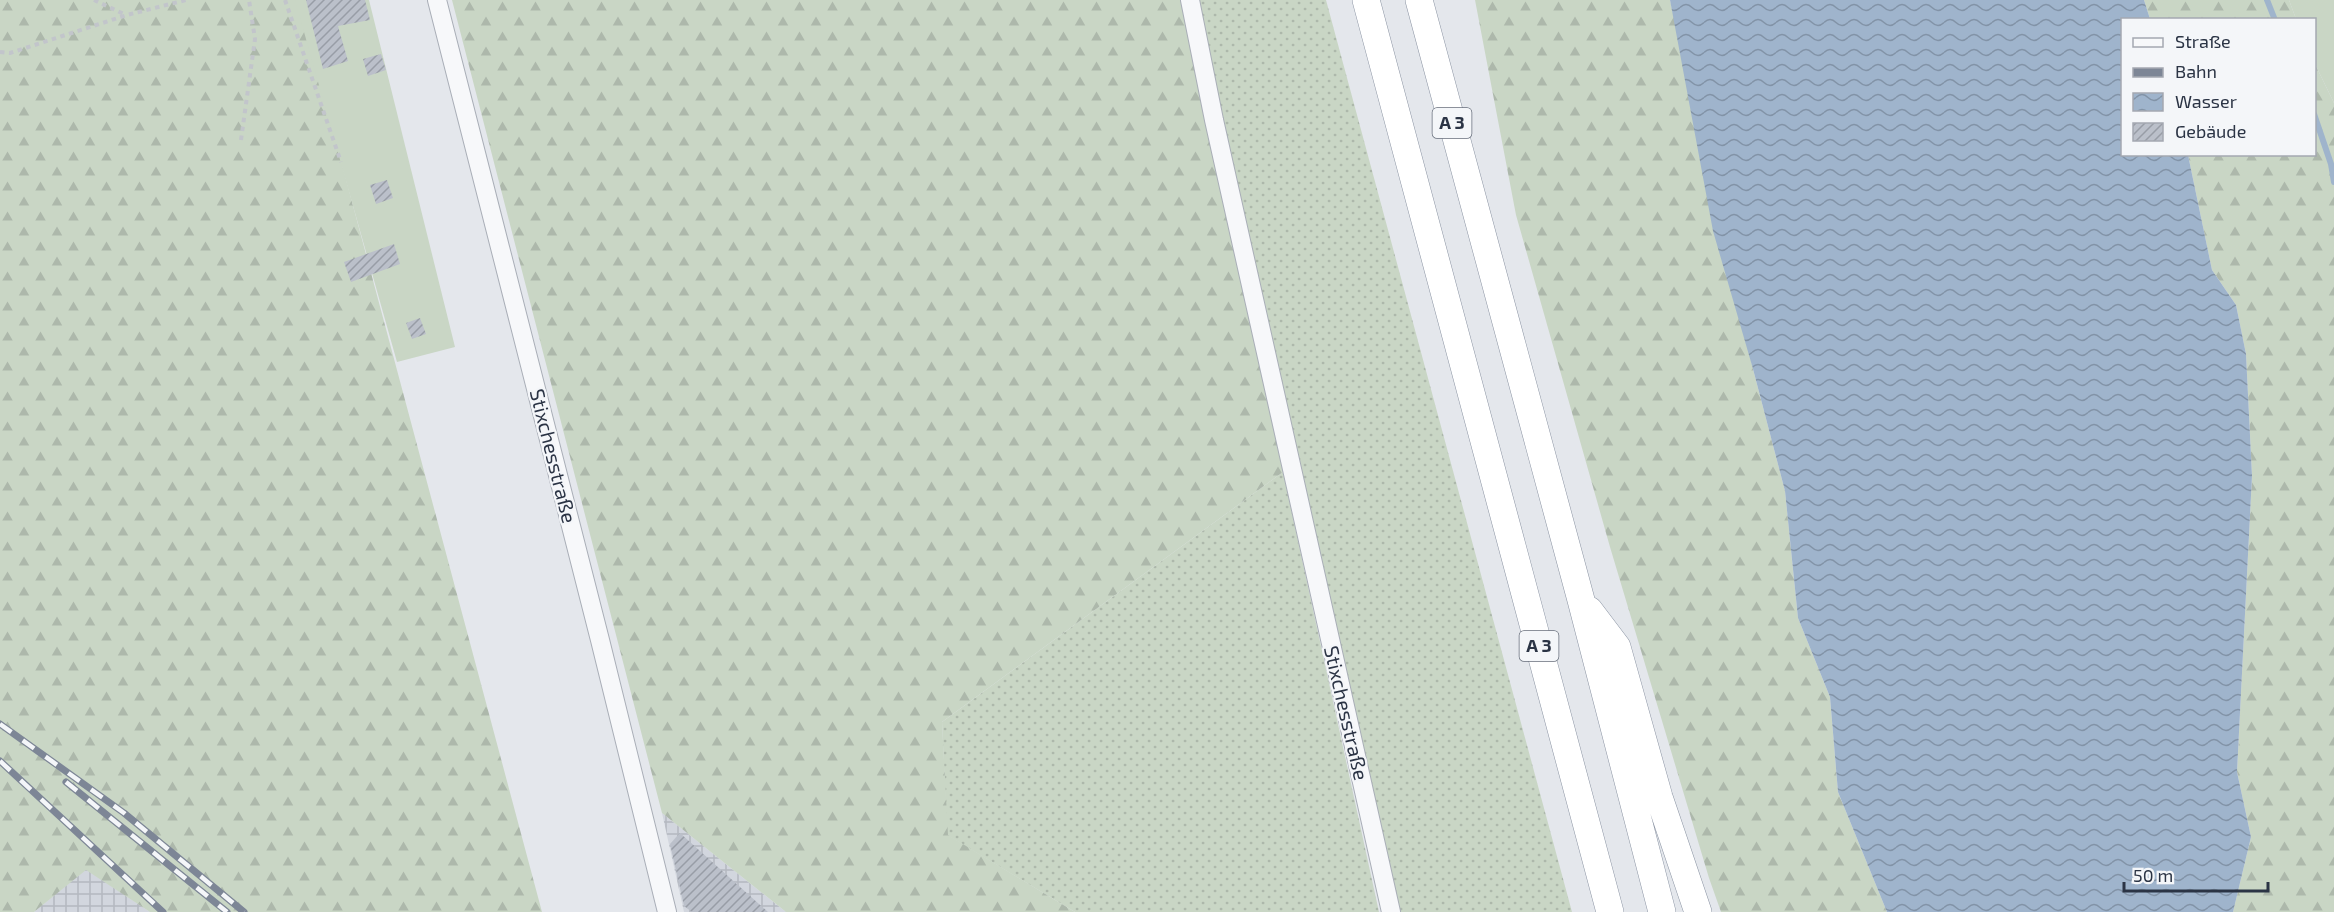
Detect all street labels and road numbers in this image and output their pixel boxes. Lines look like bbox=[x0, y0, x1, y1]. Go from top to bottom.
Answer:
road number: A 3 bbox=[1432, 108, 1472, 138]
street label: Stixchesstraße bbox=[526, 386, 582, 525]
road number: A 3 bbox=[1520, 631, 1558, 661]
street label: Stixchesstraße bbox=[1320, 643, 1374, 782]

